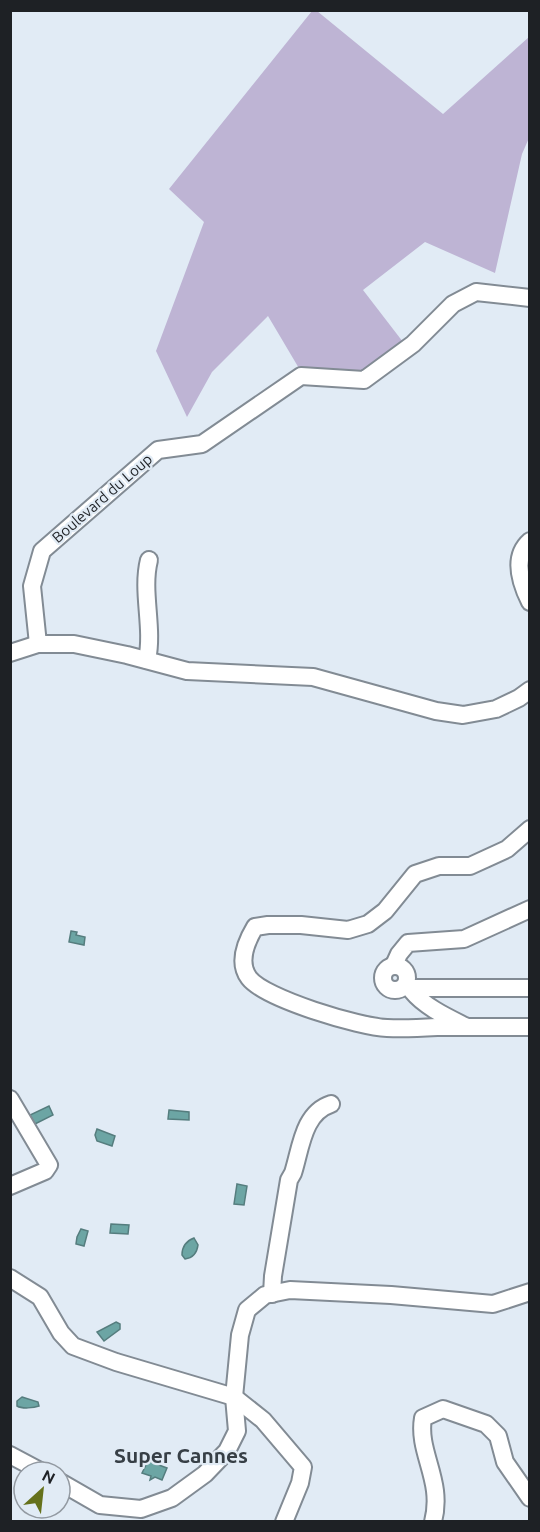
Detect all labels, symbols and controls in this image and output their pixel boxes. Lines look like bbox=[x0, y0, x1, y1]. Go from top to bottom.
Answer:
street label: Boulevard du Loup bbox=[49, 450, 155, 546]
district label: Super Cannes bbox=[114, 1443, 248, 1467]
north arrow bbox=[12, 1460, 72, 1520]
text: N bbox=[39, 1466, 58, 1487]

